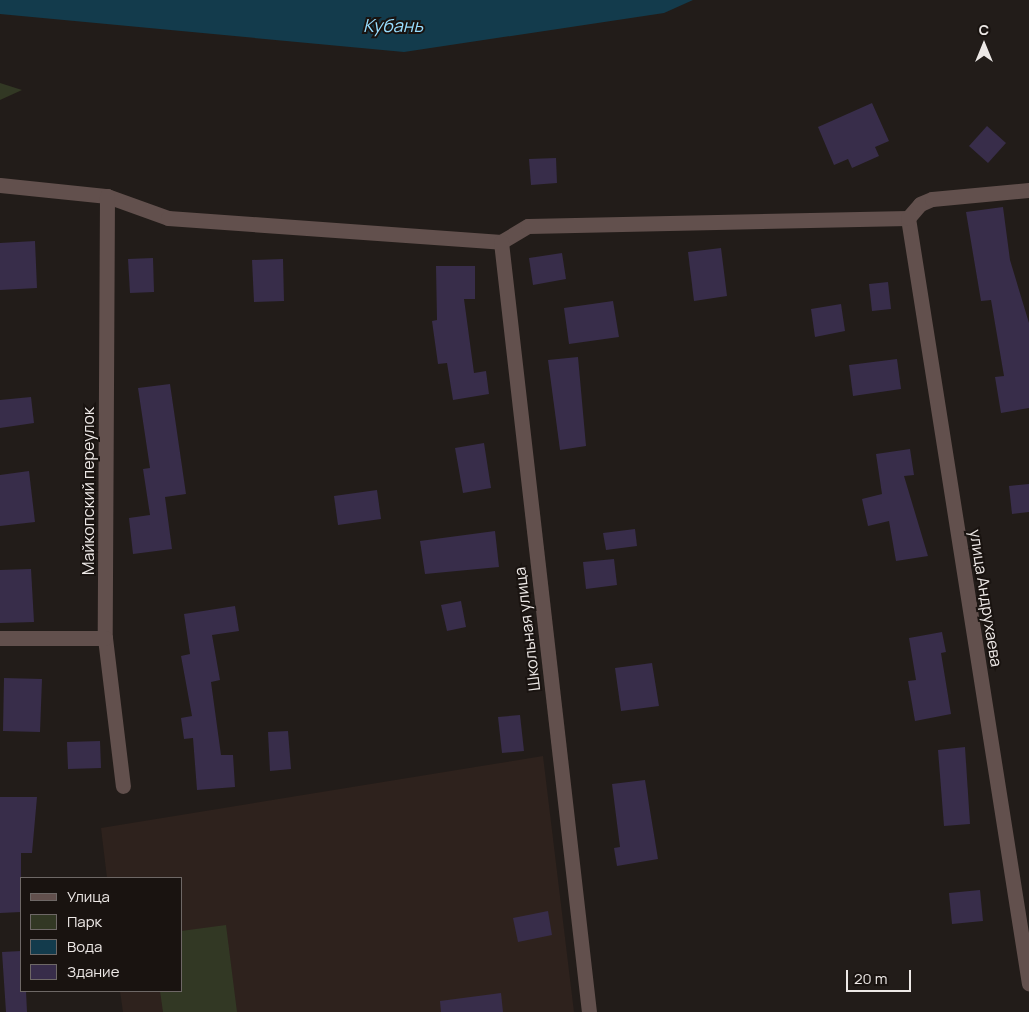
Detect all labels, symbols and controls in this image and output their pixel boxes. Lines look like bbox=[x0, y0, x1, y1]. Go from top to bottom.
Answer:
water label: Кубань bbox=[363, 14, 423, 36]
north arrow bbox=[959, 20, 1009, 70]
text: С bbox=[979, 20, 989, 39]
street label: Майкопский переулок bbox=[78, 407, 98, 575]
street label: улица Андрухаева bbox=[966, 528, 1006, 668]
street label: Школьная улица bbox=[510, 566, 544, 692]
legend bbox=[20, 877, 182, 992]
text: Улица bbox=[67, 886, 110, 907]
text: Парк bbox=[67, 911, 102, 932]
text: Вода bbox=[67, 936, 102, 957]
scale bar bbox=[849, 960, 914, 992]
text: Здание bbox=[67, 961, 119, 982]
text: 20 m bbox=[854, 968, 887, 989]

